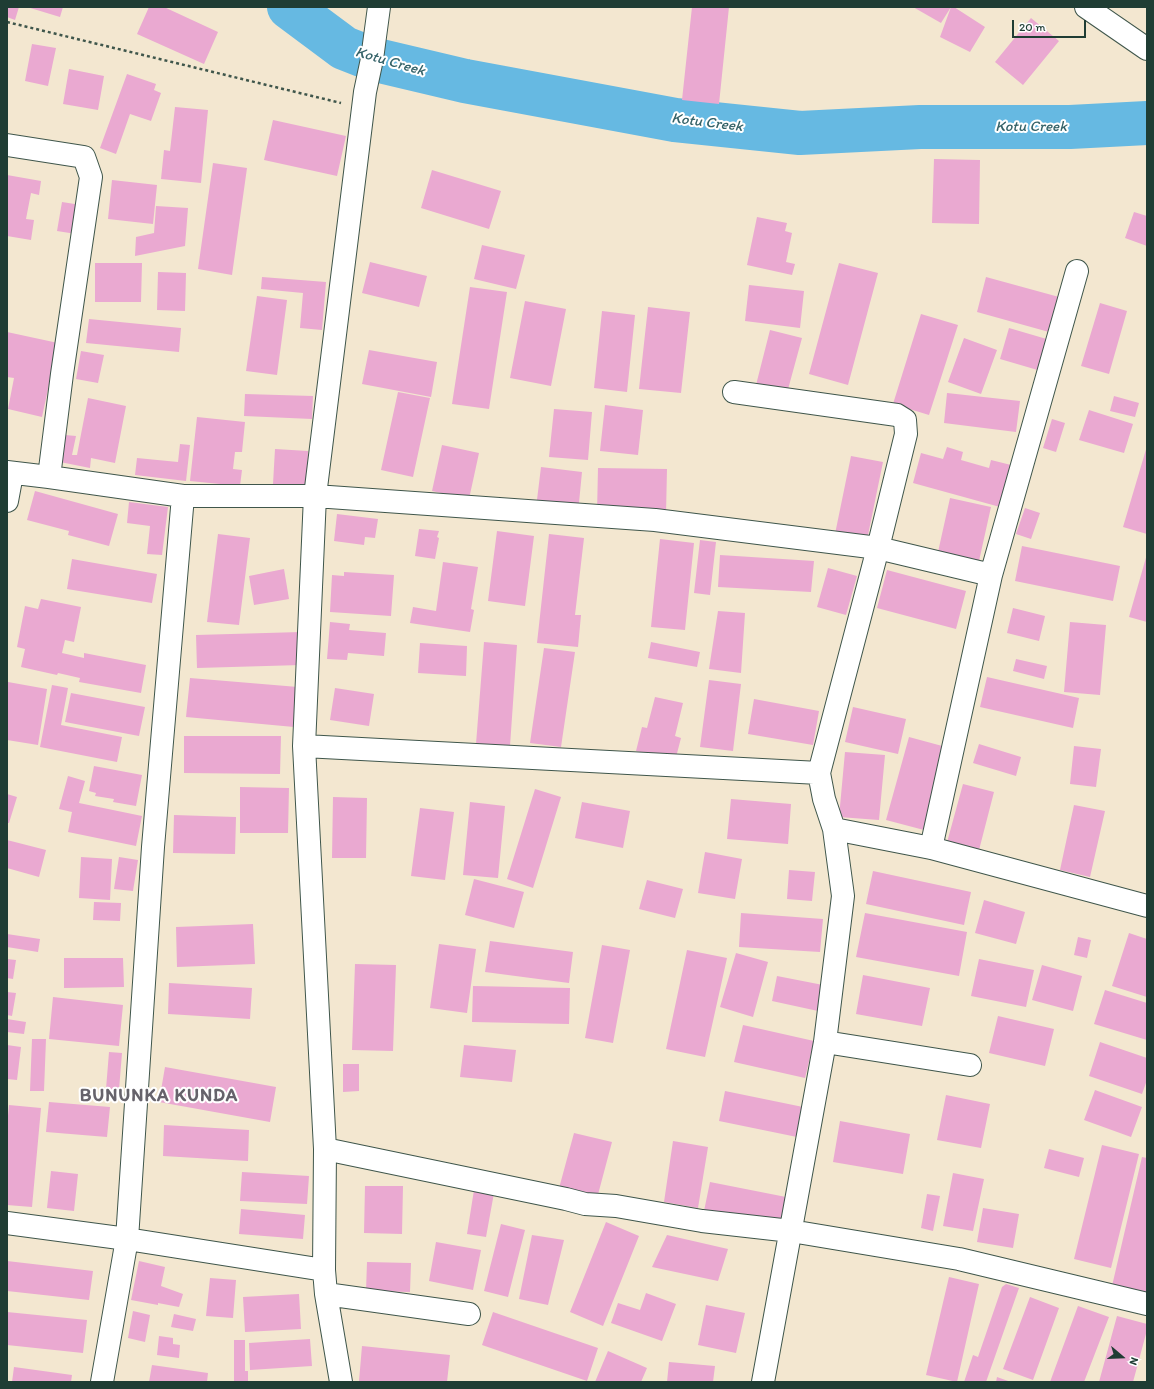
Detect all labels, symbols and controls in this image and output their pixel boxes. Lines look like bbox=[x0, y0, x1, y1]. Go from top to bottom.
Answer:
scale bar bbox=[1014, 12, 1088, 38]
text: 20 m bbox=[1019, 20, 1046, 34]
water label: Kotu Creek bbox=[353, 43, 427, 81]
water label: Kotu Creek bbox=[670, 110, 744, 136]
water label: Kotu Creek bbox=[995, 118, 1067, 136]
district label: BUNUNKA KUNDA bbox=[80, 1085, 238, 1107]
north arrow bbox=[1102, 1337, 1142, 1377]
text: N bbox=[1126, 1355, 1141, 1367]

